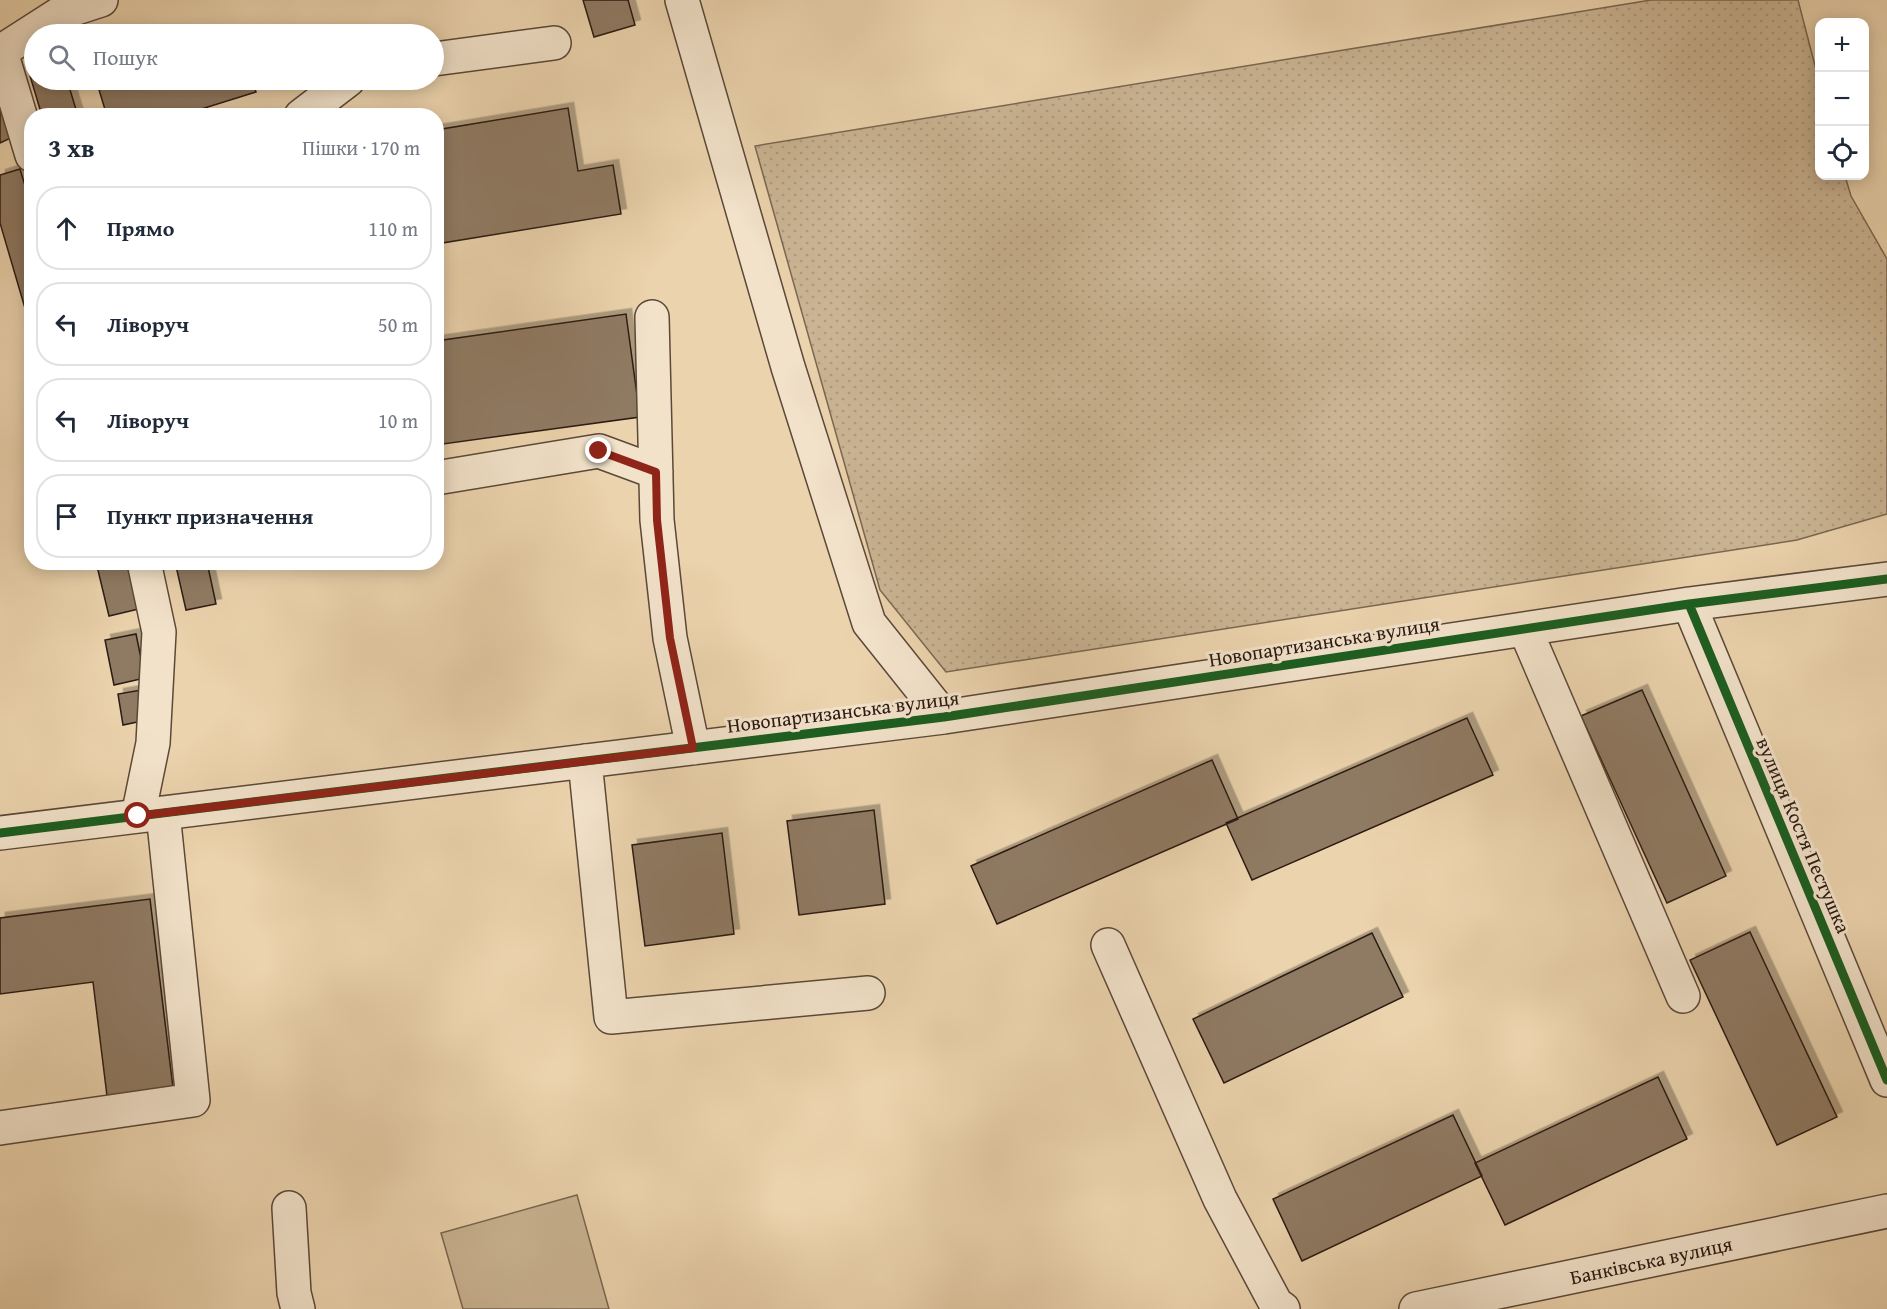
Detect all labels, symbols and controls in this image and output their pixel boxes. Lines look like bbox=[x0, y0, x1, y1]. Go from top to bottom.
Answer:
map controls bbox=[1815, 18, 1869, 180]
button: + bbox=[1815, 18, 1869, 72]
search box bbox=[24, 24, 444, 90]
icon: search bbox=[45, 41, 78, 74]
text: Пошук bbox=[93, 41, 158, 73]
button: − bbox=[1815, 72, 1869, 126]
button: locate bbox=[1815, 126, 1869, 180]
text: 3 хв bbox=[48, 128, 95, 167]
text: Пішки · 170 m bbox=[302, 133, 420, 162]
icon: ahead bbox=[50, 212, 83, 245]
text: Прямо bbox=[107, 212, 174, 244]
text: 110 m bbox=[368, 214, 418, 243]
icon: left bbox=[50, 308, 83, 341]
text: Ліворуч bbox=[107, 308, 189, 340]
text: 50 m bbox=[378, 310, 418, 339]
icon: left bbox=[50, 404, 83, 437]
text: Ліворуч bbox=[107, 404, 189, 436]
text: 10 m bbox=[378, 406, 418, 435]
route end bbox=[585, 437, 611, 463]
icon: arrive bbox=[50, 500, 83, 533]
text: Пункт призначення bbox=[107, 500, 313, 532]
street label: Новопартизанська вулиця bbox=[1206, 608, 1442, 674]
street label: Новопартизанська вулиця bbox=[725, 682, 961, 740]
street label: вулиця Костя Пестушка bbox=[1750, 732, 1859, 938]
route start bbox=[124, 802, 150, 828]
street label: Банківська вулиця bbox=[1567, 1229, 1735, 1291]

